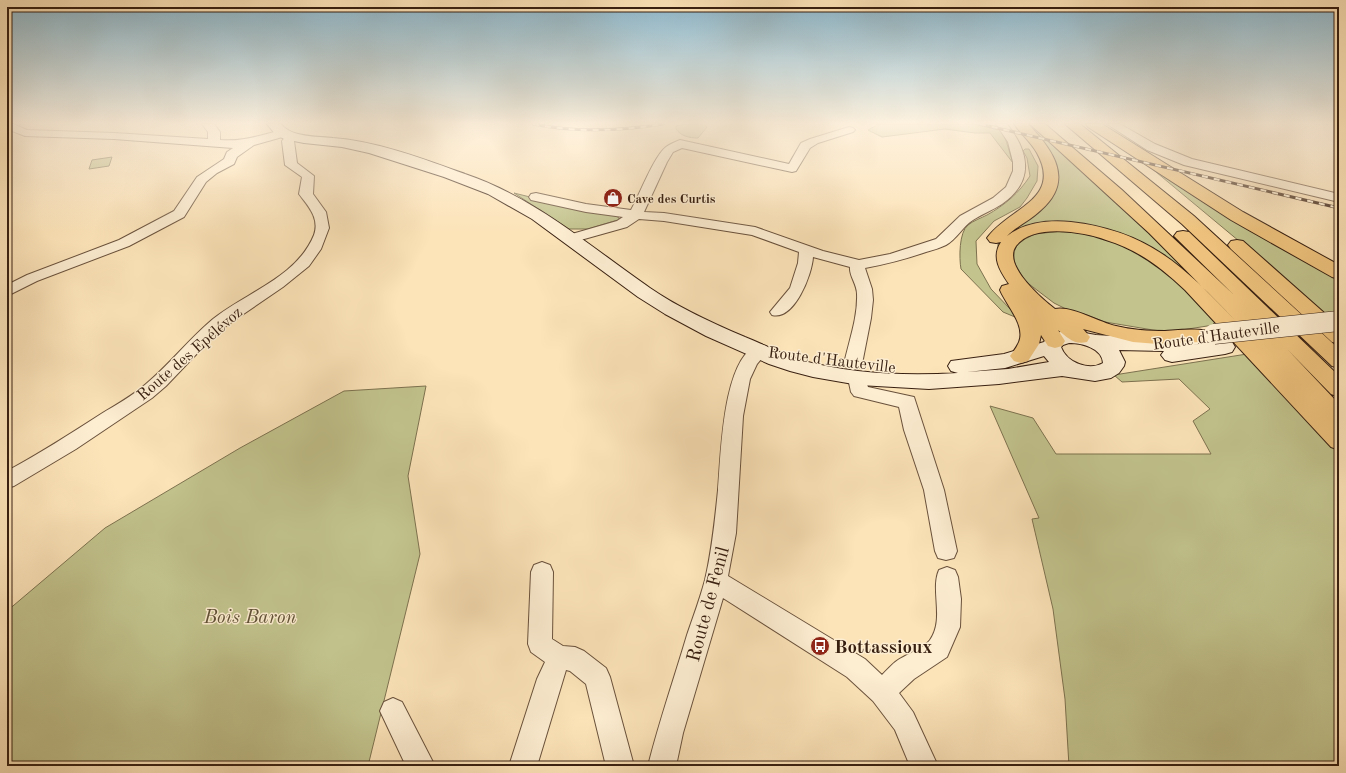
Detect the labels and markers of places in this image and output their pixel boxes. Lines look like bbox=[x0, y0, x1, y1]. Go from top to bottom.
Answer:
shop icon: Cave des Curtis bbox=[602, 187, 624, 209]
place label: Cave des Curtis bbox=[627, 193, 716, 206]
bus stop icon: Bottassioux bbox=[809, 635, 831, 657]
place label: Bottassioux bbox=[834, 639, 933, 658]

